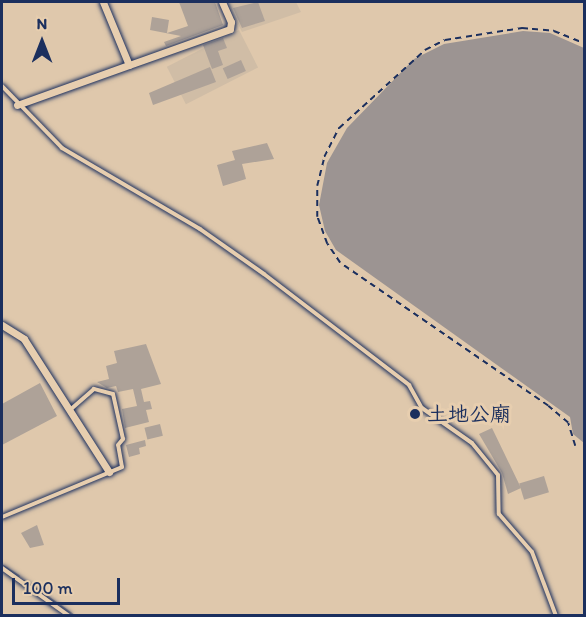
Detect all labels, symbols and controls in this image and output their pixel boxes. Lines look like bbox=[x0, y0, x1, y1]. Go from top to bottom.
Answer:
north arrow bbox=[12, 12, 72, 72]
text: N bbox=[37, 14, 47, 33]
place label: 土地公廟 bbox=[427, 401, 511, 427]
marker: 土地公廟 bbox=[408, 407, 422, 421]
scale bar bbox=[15, 566, 123, 604]
text: 100 m bbox=[23, 577, 73, 599]

